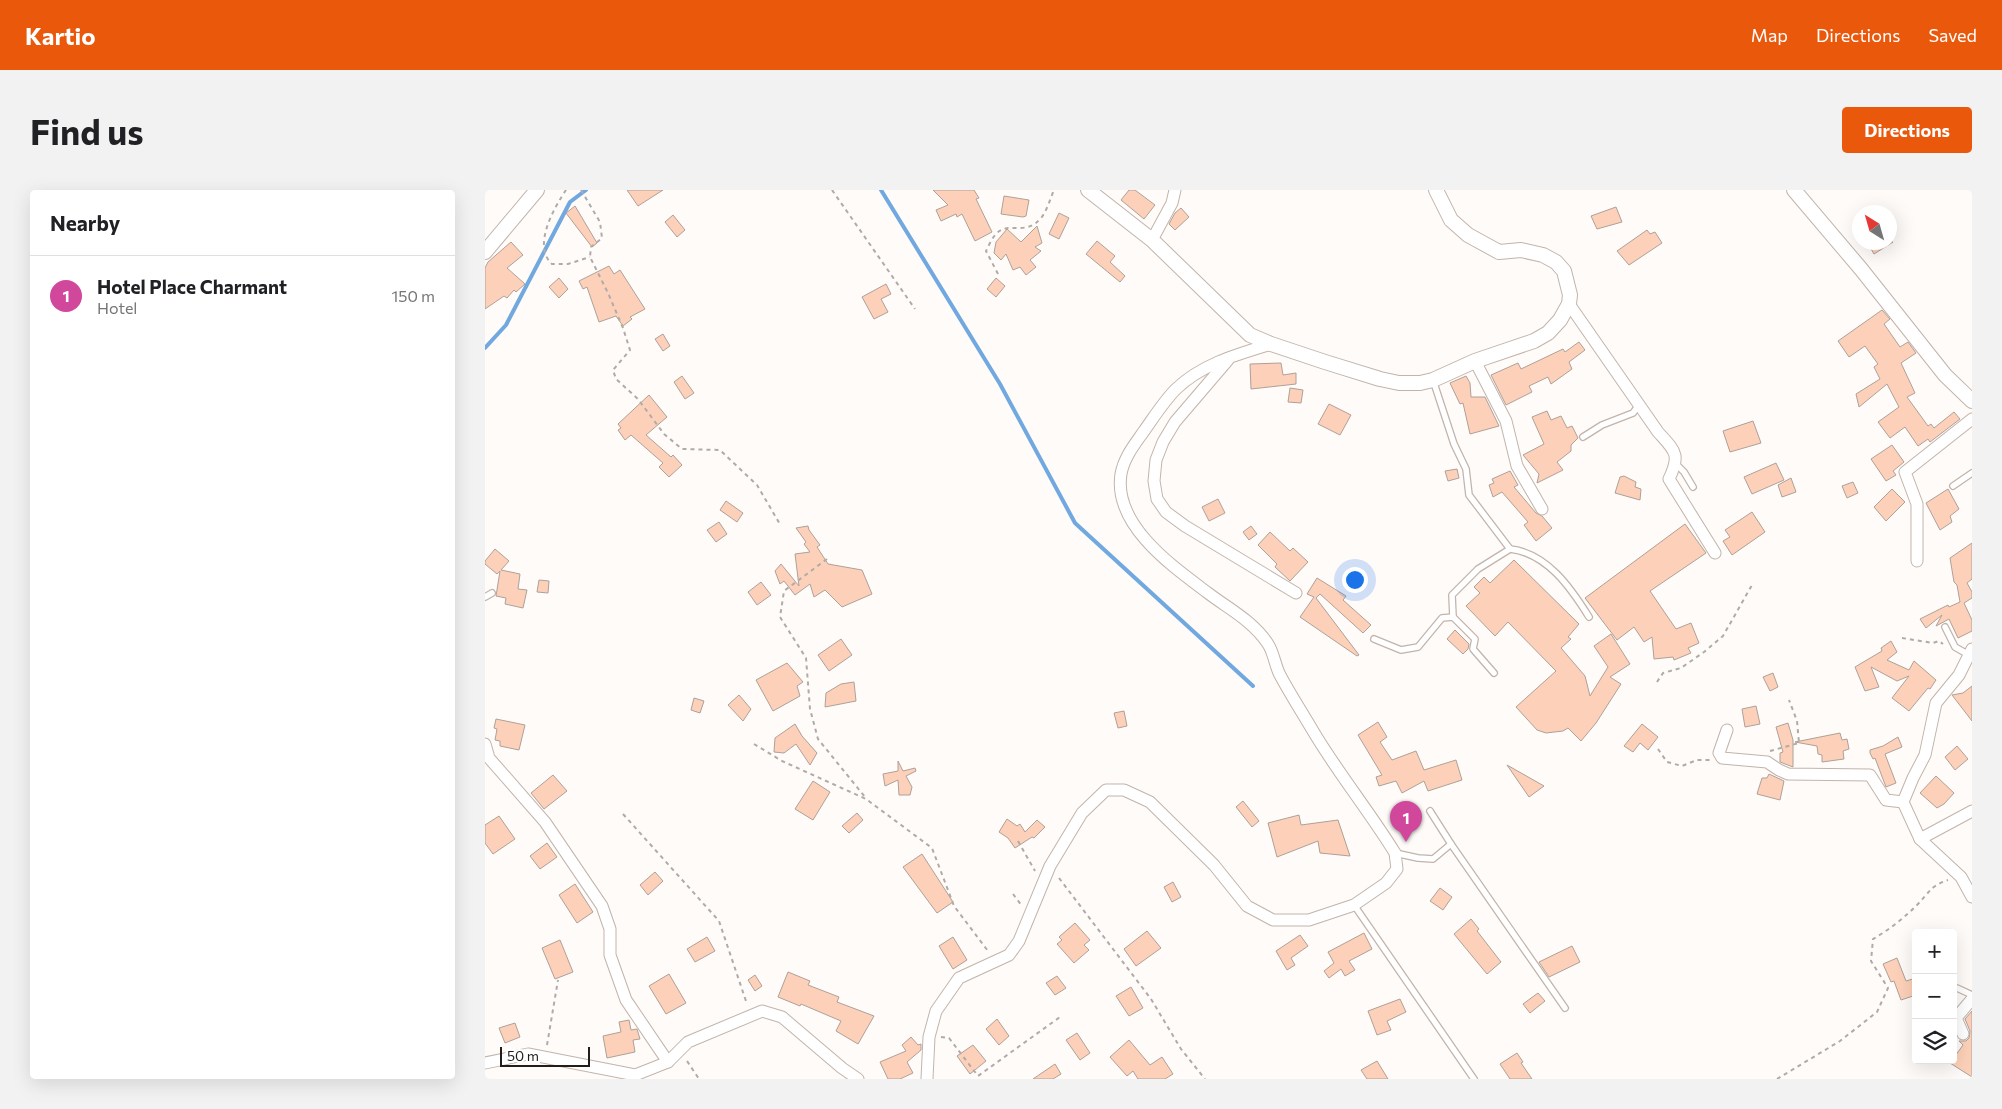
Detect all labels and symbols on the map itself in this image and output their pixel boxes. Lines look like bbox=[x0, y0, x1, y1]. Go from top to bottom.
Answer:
north arrow bbox=[1852, 205, 1897, 250]
your location bbox=[1342, 567, 1368, 593]
pin: 1 bbox=[1390, 801, 1422, 842]
scale bar bbox=[500, 1044, 590, 1067]

